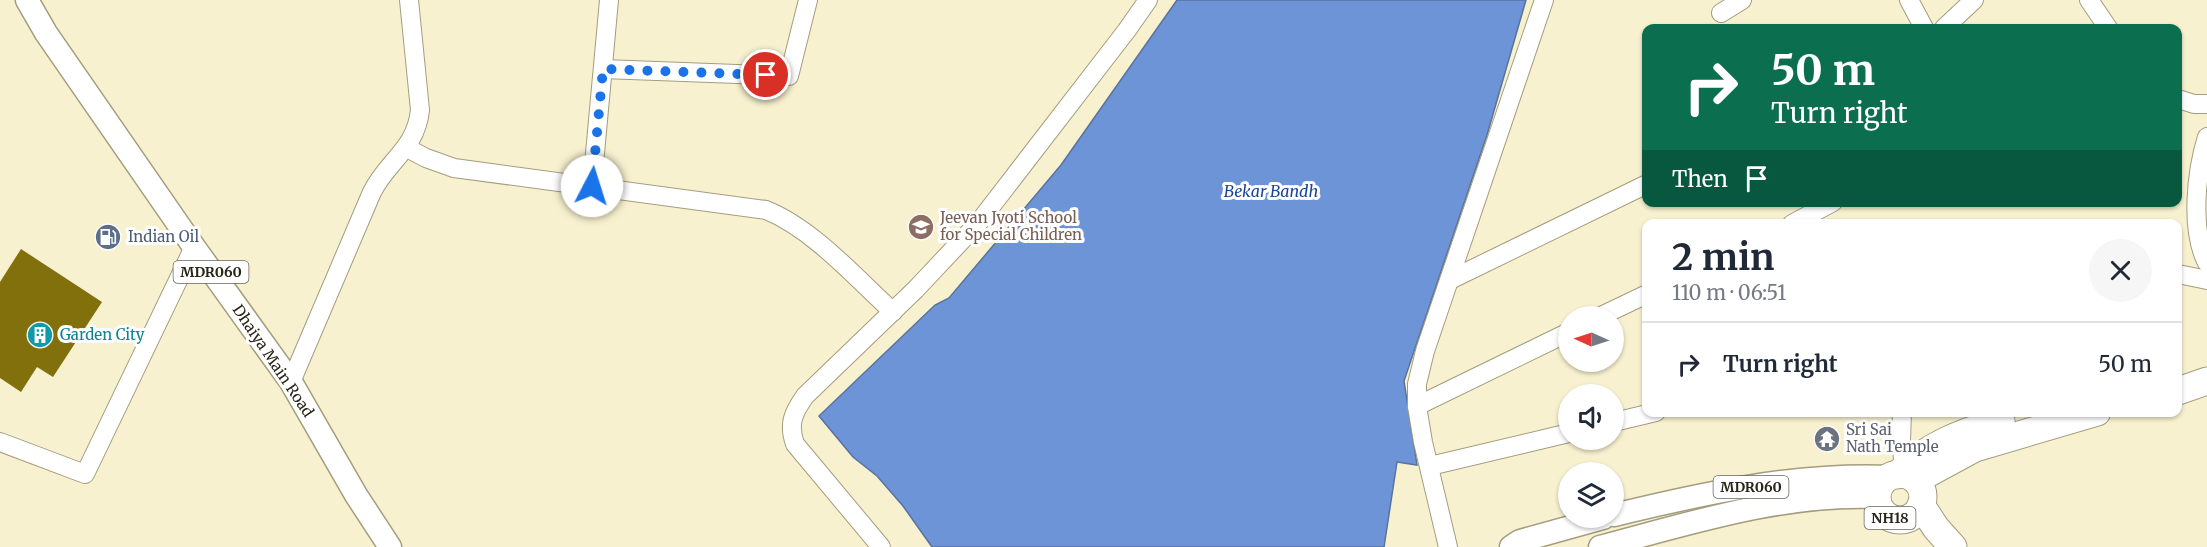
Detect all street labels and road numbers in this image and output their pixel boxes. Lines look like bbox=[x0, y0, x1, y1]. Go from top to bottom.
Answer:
road number: MDR060 bbox=[174, 261, 248, 283]
street label: Dhaiya Main Road bbox=[229, 301, 318, 421]
road number: MDR060 bbox=[1714, 476, 1788, 498]
road number: NH18 bbox=[1864, 507, 1916, 529]

